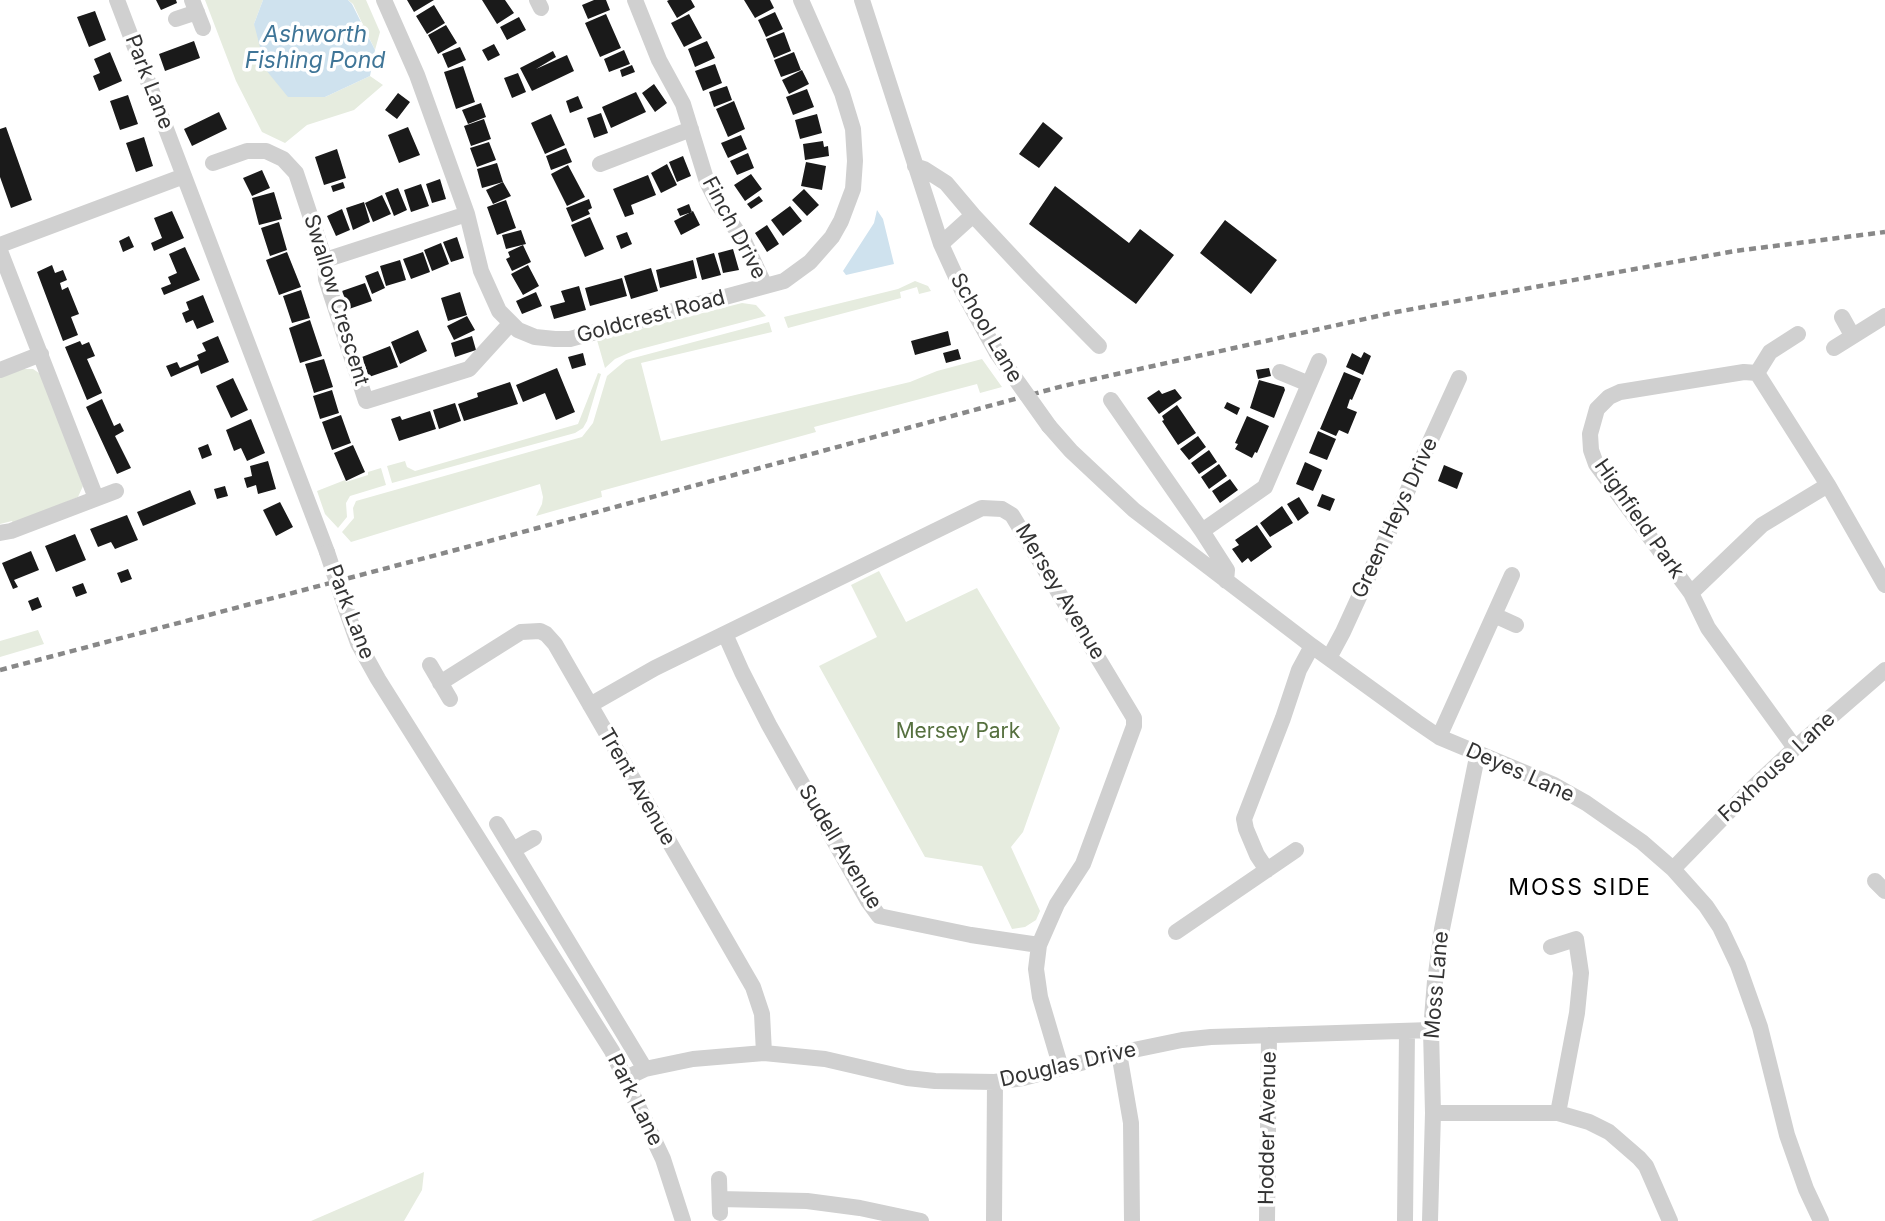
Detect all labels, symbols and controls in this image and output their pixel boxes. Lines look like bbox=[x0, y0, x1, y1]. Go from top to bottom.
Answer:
water label: Ashworth Fishing Pond bbox=[245, 21, 385, 75]
street label: Park Lane bbox=[119, 31, 179, 133]
street label: Finch Drive bbox=[697, 172, 771, 284]
street label: Swallow Crescent bbox=[298, 211, 374, 389]
street label: School Lane bbox=[944, 269, 1028, 387]
street label: Goldcrest Road bbox=[574, 285, 728, 349]
street label: Green Heys Drive bbox=[1347, 434, 1443, 602]
street label: Highfield Park bbox=[1589, 454, 1689, 584]
street label: Mersey Avenue bbox=[1010, 520, 1110, 664]
street label: Park Lane bbox=[320, 561, 380, 663]
street label: Foxhouse Lane bbox=[1714, 707, 1840, 827]
park label: Mersey Park bbox=[896, 719, 1020, 745]
street label: Trent Avenue bbox=[593, 724, 681, 850]
street label: Deyes Lane bbox=[1462, 738, 1578, 808]
street label: Sudell Avenue bbox=[793, 780, 887, 914]
district label: MOSS SIDE bbox=[1509, 874, 1651, 902]
street label: Moss Lane bbox=[1420, 930, 1454, 1040]
street label: Douglas Drive bbox=[997, 1037, 1139, 1093]
street label: Park Lane bbox=[602, 1050, 668, 1150]
street label: Hodder Avenue bbox=[1254, 1051, 1282, 1205]

